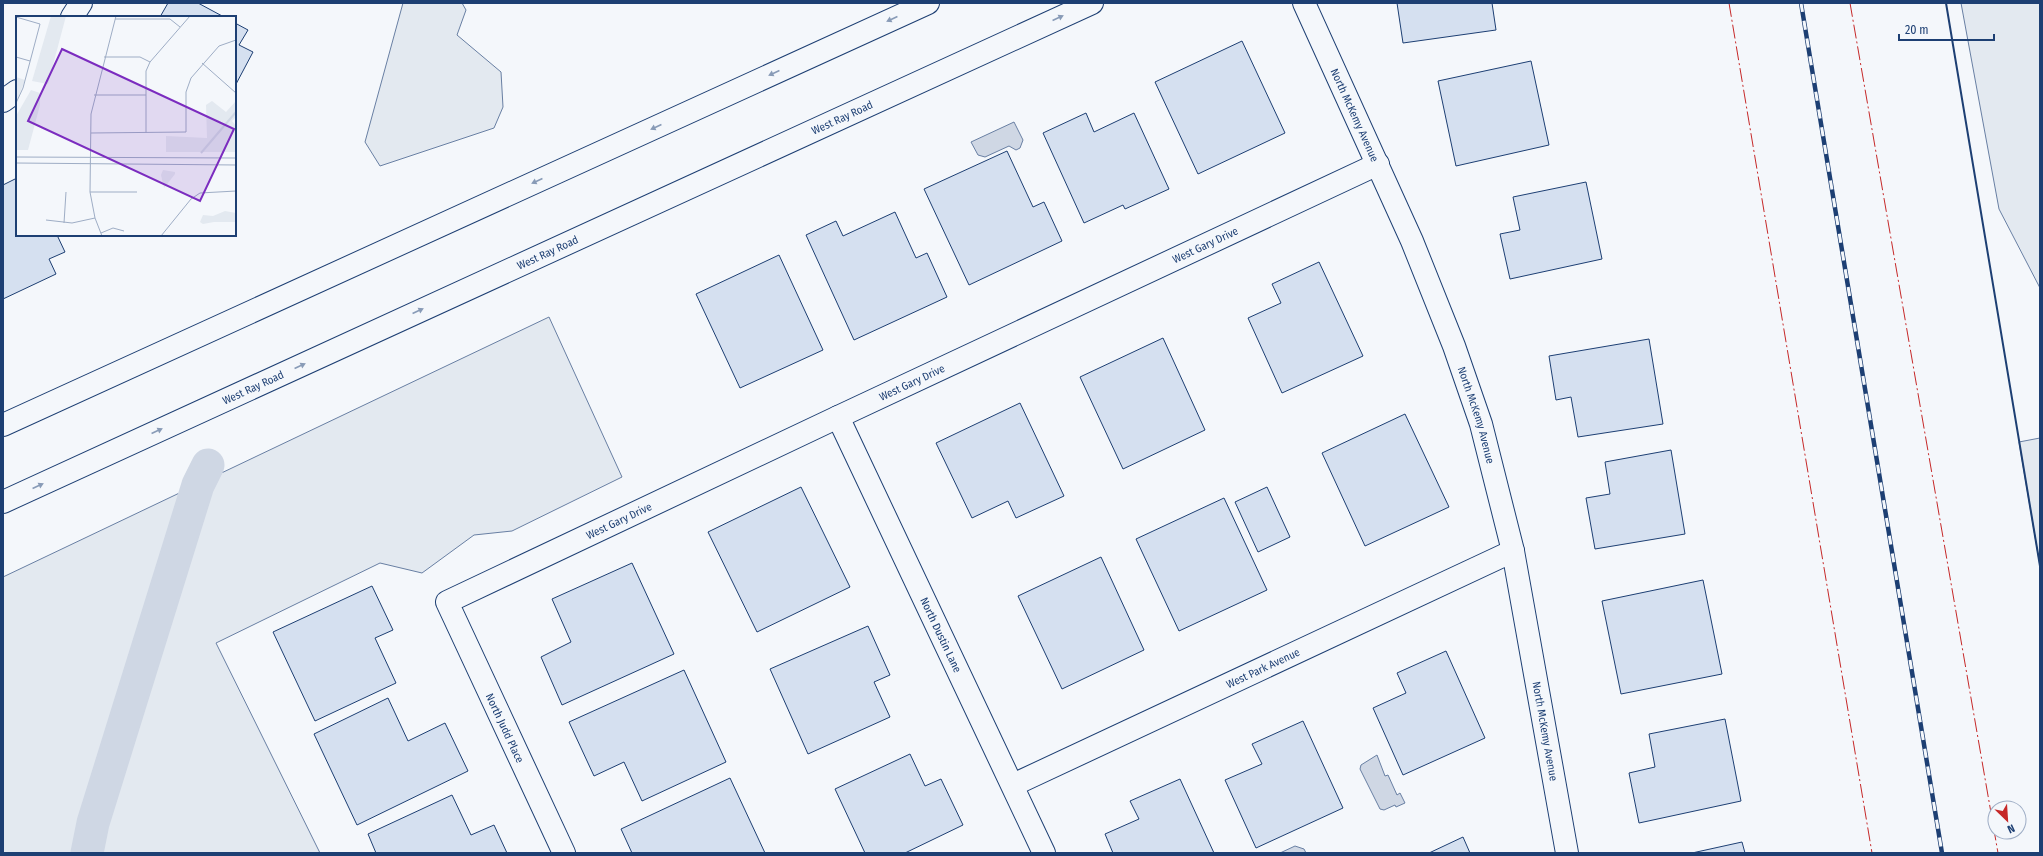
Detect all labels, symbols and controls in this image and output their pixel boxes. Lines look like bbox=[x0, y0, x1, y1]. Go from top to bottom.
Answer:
one-way arrow bbox=[1053, 15, 1065, 21]
inset map bbox=[16, 16, 236, 236]
one-way arrow bbox=[886, 16, 898, 22]
scale bar bbox=[1899, 16, 1994, 42]
text: 20 m bbox=[1905, 23, 1929, 37]
street label: North McKemy Avenue bbox=[1328, 67, 1381, 164]
one-way arrow bbox=[768, 70, 779, 76]
street label: West Ray Road bbox=[810, 98, 875, 138]
one-way arrow bbox=[650, 124, 661, 130]
one-way arrow bbox=[532, 178, 543, 184]
street label: West Gary Drive bbox=[1171, 224, 1240, 266]
street label: West Ray Road bbox=[515, 233, 580, 273]
one-way arrow bbox=[413, 308, 425, 314]
one-way arrow bbox=[295, 362, 307, 368]
street label: West Gary Drive bbox=[877, 362, 947, 404]
street label: North McKemy Avenue bbox=[1455, 365, 1497, 465]
street label: West Ray Road bbox=[221, 368, 286, 408]
one-way arrow bbox=[151, 428, 162, 434]
one-way arrow bbox=[33, 482, 45, 488]
street label: West Gary Drive bbox=[584, 500, 654, 542]
street label: North Dustin Lane bbox=[917, 596, 964, 675]
street label: West Park Avenue bbox=[1224, 646, 1302, 691]
street label: North McKemy Avenue bbox=[1529, 680, 1560, 782]
street label: North Judd Place bbox=[483, 691, 526, 765]
north arrow bbox=[1987, 800, 2027, 840]
text: N bbox=[2005, 821, 2017, 836]

